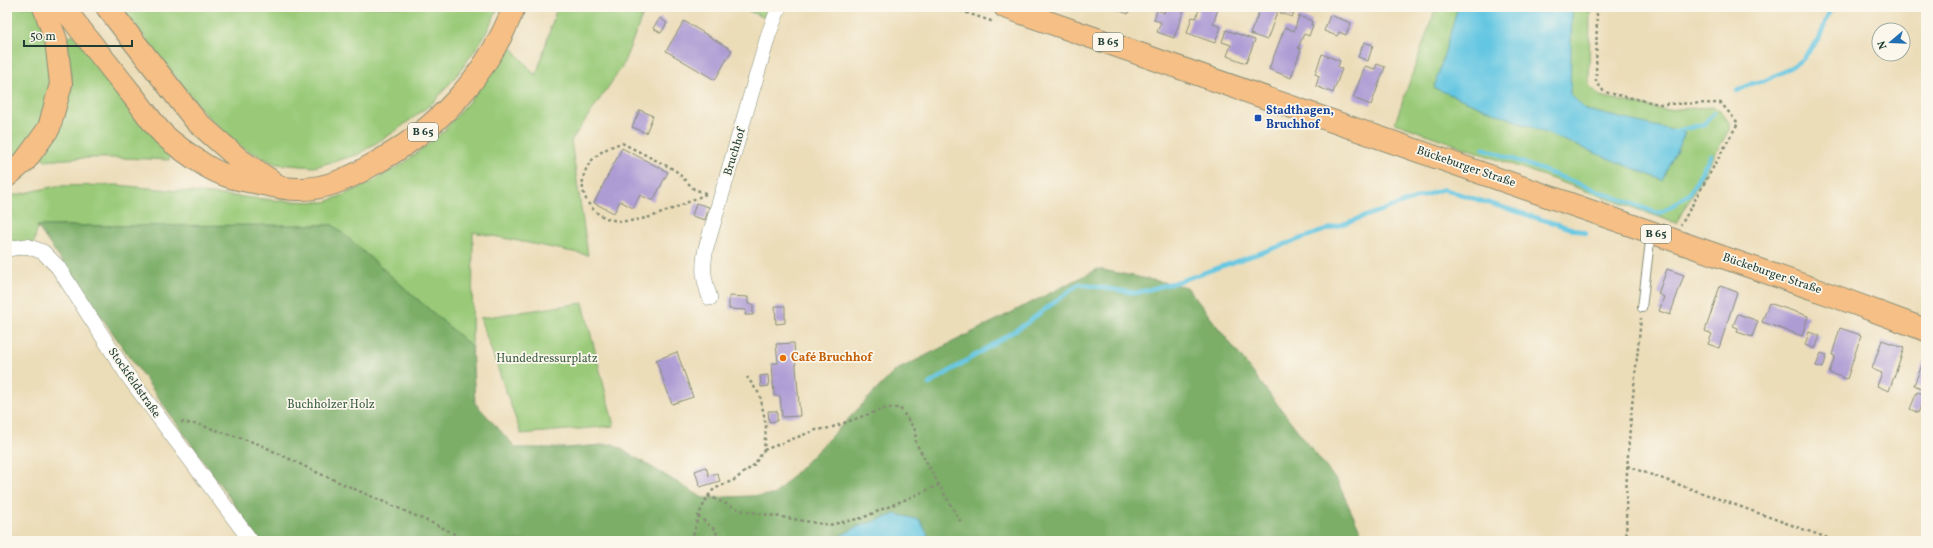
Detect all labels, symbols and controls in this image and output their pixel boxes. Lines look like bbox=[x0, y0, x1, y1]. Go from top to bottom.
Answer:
scale bar bbox=[24, 22, 132, 48]
north arrow bbox=[1871, 22, 1911, 62]
text: 50 m bbox=[30, 29, 56, 45]
road number: B 65 bbox=[1093, 33, 1123, 51]
text: N bbox=[1875, 39, 1891, 51]
place label: Stadthagen, Bruchhof bbox=[1266, 103, 1334, 133]
marker: Stadthagen, Bruchhof bbox=[1253, 113, 1263, 123]
road number: B 65 bbox=[408, 123, 438, 141]
street label: Bruchhof bbox=[720, 124, 750, 178]
street label: Bückeburger Straße bbox=[1414, 143, 1518, 192]
road number: B 65 bbox=[1641, 225, 1671, 243]
street label: Bückeburger Straße bbox=[1720, 250, 1824, 299]
street label: Stockfeldstraße bbox=[104, 345, 164, 421]
place label: Café Bruchhof bbox=[791, 350, 873, 366]
park label: Hundedressurplatz bbox=[496, 351, 598, 367]
marker: Café Bruchhof bbox=[778, 353, 788, 363]
park label: Buchholzer Holz bbox=[287, 397, 375, 413]

